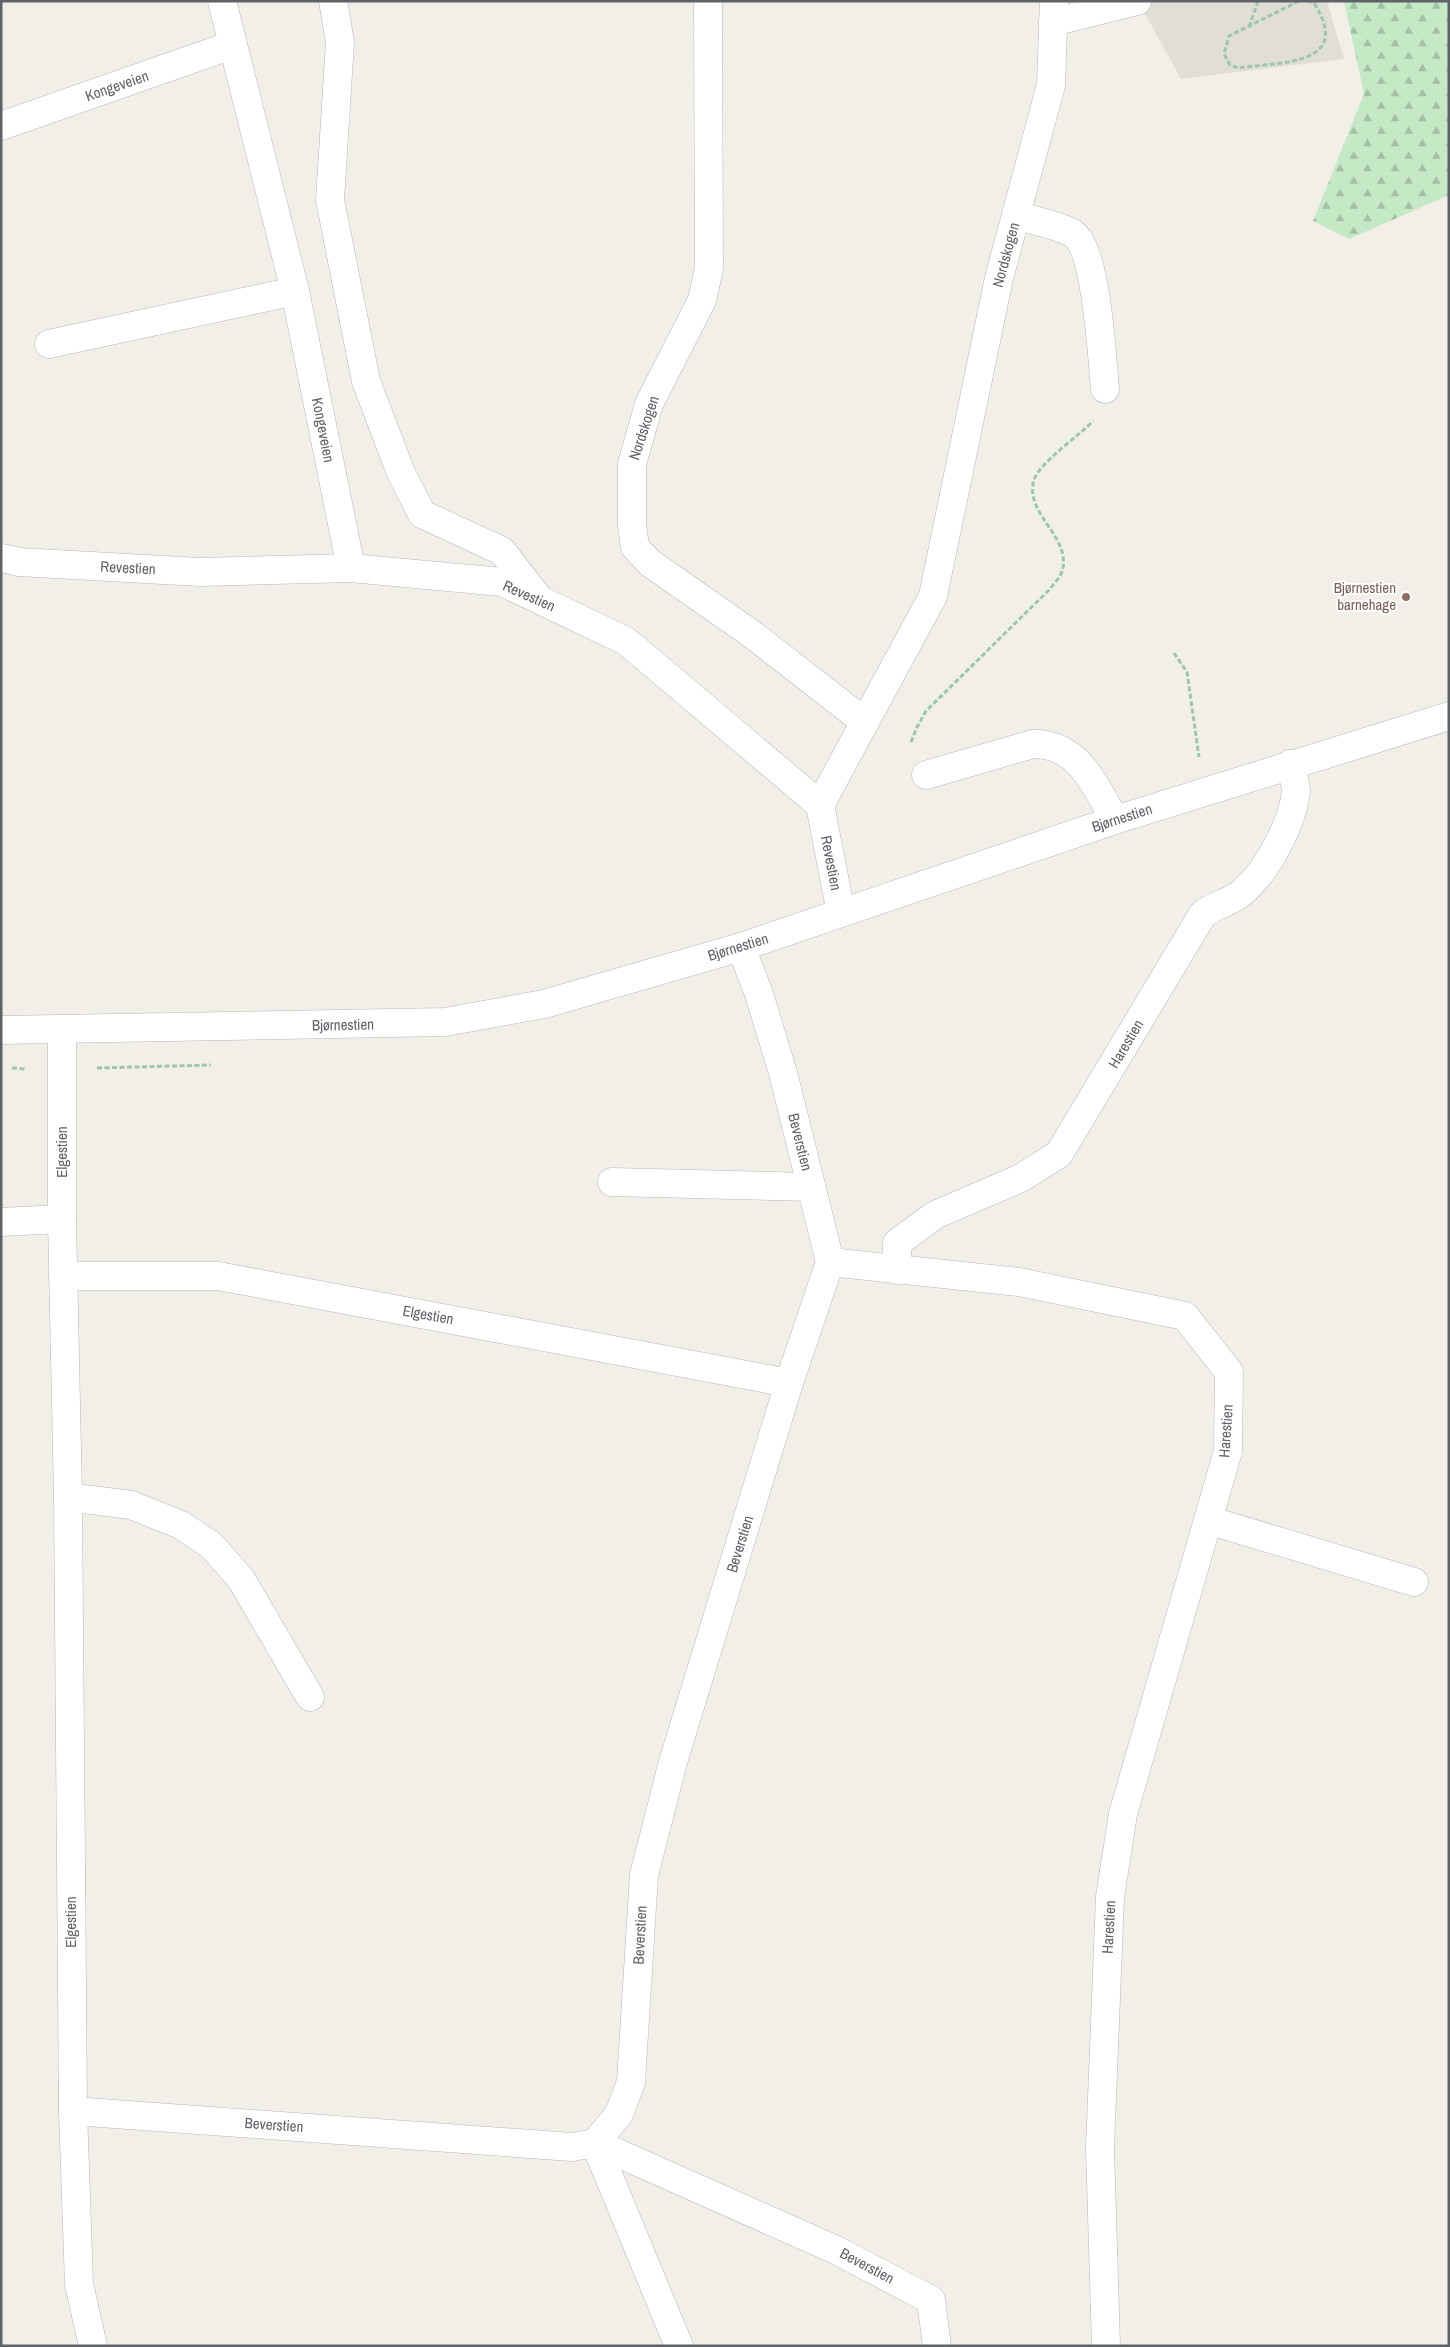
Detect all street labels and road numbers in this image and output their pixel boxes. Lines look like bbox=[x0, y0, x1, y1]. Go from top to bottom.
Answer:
street label: Kongeveien bbox=[82, 65, 151, 106]
street label: Nordskogen bbox=[987, 220, 1024, 290]
street label: Nordskogen bbox=[623, 393, 664, 463]
street label: Kongeveien bbox=[307, 396, 340, 464]
street label: Revestien bbox=[100, 556, 156, 579]
street label: Revestien bbox=[500, 575, 559, 616]
street label: Bjørnestien bbox=[1089, 798, 1155, 837]
street label: Revestien bbox=[816, 834, 847, 892]
street label: Bjørnestien bbox=[705, 927, 771, 966]
street label: Bjørnestien bbox=[312, 1013, 374, 1036]
street label: Harestien bbox=[1103, 1015, 1148, 1072]
street label: Beverstien bbox=[783, 1111, 818, 1173]
street label: Elgestien bbox=[51, 1126, 72, 1178]
street label: Elgestien bbox=[401, 1300, 455, 1329]
street label: Harestien bbox=[1213, 1404, 1238, 1458]
street label: Beverstien bbox=[721, 1513, 758, 1575]
street label: Elgestien bbox=[60, 1896, 81, 1948]
street label: Harestien bbox=[1097, 1900, 1120, 1954]
street label: Beverstien bbox=[627, 1905, 652, 1965]
street label: Beverstien bbox=[244, 2112, 304, 2137]
street label: Beverstien bbox=[836, 2242, 898, 2289]

